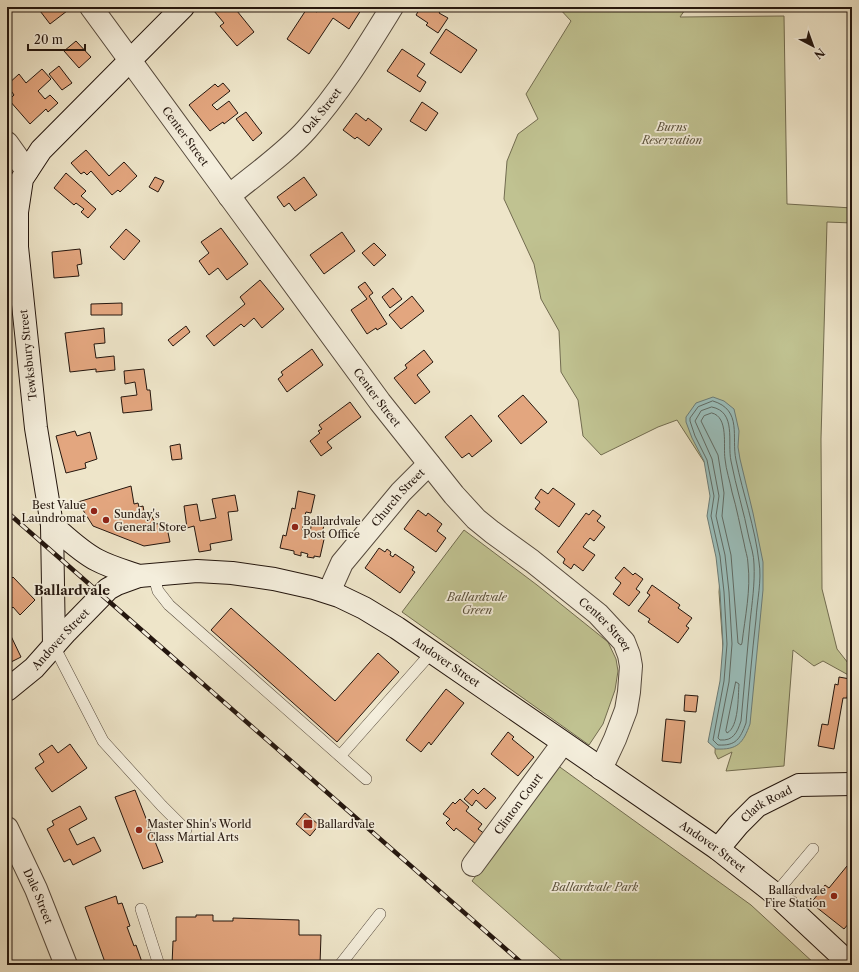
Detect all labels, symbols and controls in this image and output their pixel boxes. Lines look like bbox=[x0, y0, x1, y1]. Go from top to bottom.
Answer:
scale bar bbox=[28, 26, 85, 52]
north arrow bbox=[793, 26, 833, 66]
text: 20 m bbox=[34, 32, 63, 47]
text: N bbox=[811, 45, 828, 62]
street label: Oak Street bbox=[299, 85, 344, 137]
street label: Center Street bbox=[159, 104, 212, 169]
park label: Burns Reservation bbox=[641, 120, 702, 147]
street label: Tewksbury Street bbox=[16, 309, 40, 401]
street label: Center Street bbox=[350, 365, 404, 430]
street label: Church Street bbox=[368, 465, 428, 529]
place label: Best Value Laundromat bbox=[21, 498, 86, 525]
marker: Best Value Laundromat bbox=[89, 506, 99, 516]
place label: Sunday's General Store bbox=[114, 507, 187, 534]
place label: Ballardvale Post Office bbox=[303, 514, 361, 541]
marker: Sunday's General Store bbox=[101, 515, 111, 525]
marker: Ballardvale Post Office bbox=[290, 522, 300, 532]
district label: Ballardvale bbox=[34, 582, 110, 598]
park label: Ballardvale Green bbox=[446, 590, 508, 617]
street label: Center Street bbox=[576, 594, 634, 653]
street label: Andover Street bbox=[28, 605, 92, 673]
street label: Andover Street bbox=[409, 633, 483, 690]
street label: Clinton Court bbox=[491, 770, 545, 837]
street label: Clark Road bbox=[738, 783, 795, 825]
place label: Master Shin's World Class Martial Arts bbox=[147, 817, 252, 844]
place label: Ballardvale bbox=[317, 817, 375, 831]
street label: Andover Street bbox=[676, 817, 749, 875]
marker: Ballardvale bbox=[302, 818, 314, 830]
marker: Master Shin's World Class Martial Arts bbox=[134, 825, 144, 835]
street label: Dale Street bbox=[20, 866, 56, 926]
park label: Ballardvale Park bbox=[551, 880, 639, 894]
place label: Ballardvale Fire Station bbox=[765, 883, 826, 910]
marker: Ballardvale Fire Station bbox=[829, 891, 839, 901]

